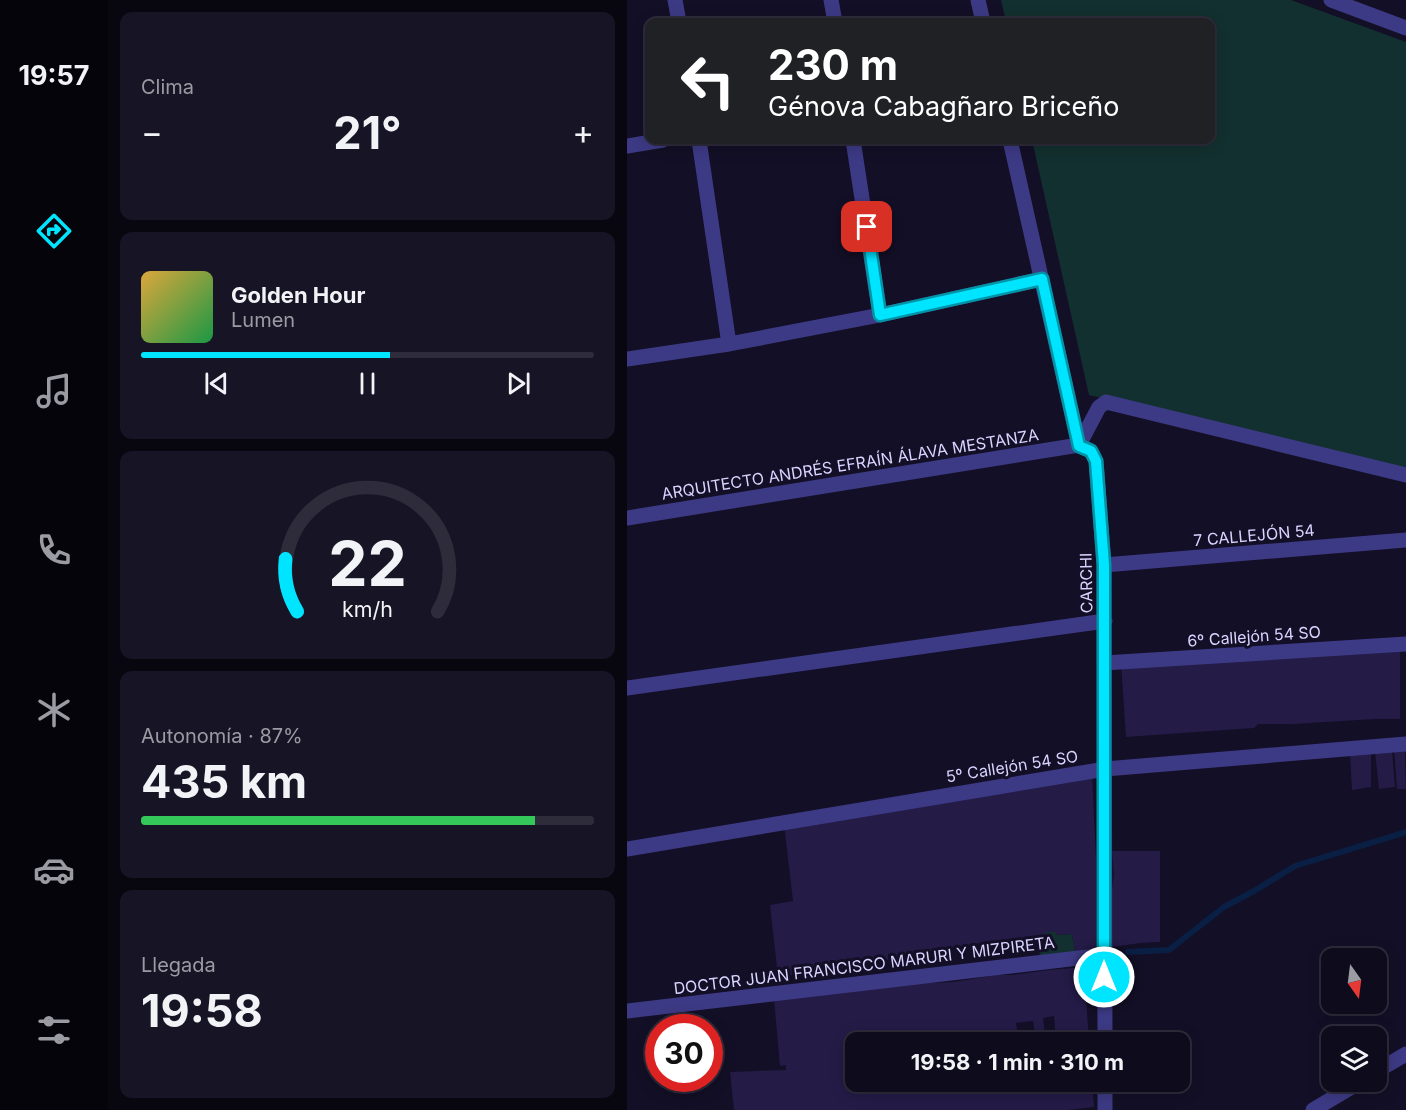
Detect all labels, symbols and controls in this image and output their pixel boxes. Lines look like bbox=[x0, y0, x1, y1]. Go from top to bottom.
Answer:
text: 230 m bbox=[768, 39, 898, 90]
icon: left bbox=[669, 42, 747, 120]
text: 19:57 bbox=[18, 59, 90, 92]
text: Clima bbox=[141, 75, 194, 99]
text: Génova Cabagñaro Briceño bbox=[768, 90, 1119, 123]
text: 21° bbox=[333, 105, 402, 160]
text: − bbox=[141, 112, 163, 152]
text: + bbox=[572, 112, 594, 152]
pin bbox=[841, 201, 892, 252]
icon: directions bbox=[33, 210, 75, 252]
icon: arrive bbox=[850, 210, 883, 243]
text: Golden Hour bbox=[231, 282, 365, 308]
text: Lumen bbox=[231, 308, 295, 332]
icon: previous bbox=[200, 367, 233, 400]
icon: pause bbox=[351, 367, 384, 400]
icon: next bbox=[502, 367, 535, 400]
icon: music bbox=[33, 370, 75, 412]
street label: ARQUITECTO ANDRÉS EFRAÍN ÁLAVA MESTANZA bbox=[660, 424, 1040, 504]
street label: 7 CALLEJÓN 54 bbox=[1193, 520, 1315, 550]
text: 22 bbox=[328, 526, 407, 601]
icon: phone bbox=[33, 529, 75, 571]
street label: CARCHI bbox=[1075, 553, 1097, 613]
text: km/h bbox=[342, 596, 393, 622]
street label: 6º Callejón 54 SO bbox=[1187, 621, 1321, 651]
icon: climate bbox=[33, 689, 75, 731]
text: Autonomía · 87% bbox=[141, 724, 303, 748]
street label: 5º Callejón 54 SO bbox=[944, 746, 1080, 786]
text: 435 km bbox=[141, 754, 307, 809]
icon: car bbox=[33, 849, 75, 891]
street label: DOCTOR JUAN FRANCISCO MARURI Y MIZPIRETA bbox=[672, 932, 1056, 998]
position arrow bbox=[1072, 945, 1136, 1009]
north arrow bbox=[1321, 948, 1387, 1014]
map controls bbox=[1321, 948, 1387, 1092]
text: Llegada bbox=[141, 953, 216, 977]
text: 19:58 bbox=[141, 983, 263, 1038]
icon: filters bbox=[33, 1009, 75, 1051]
speed limit sign: 30 bbox=[645, 1014, 723, 1092]
button: layers bbox=[1321, 1026, 1387, 1092]
text: 19:58 · 1 min · 310 m bbox=[911, 1049, 1124, 1075]

